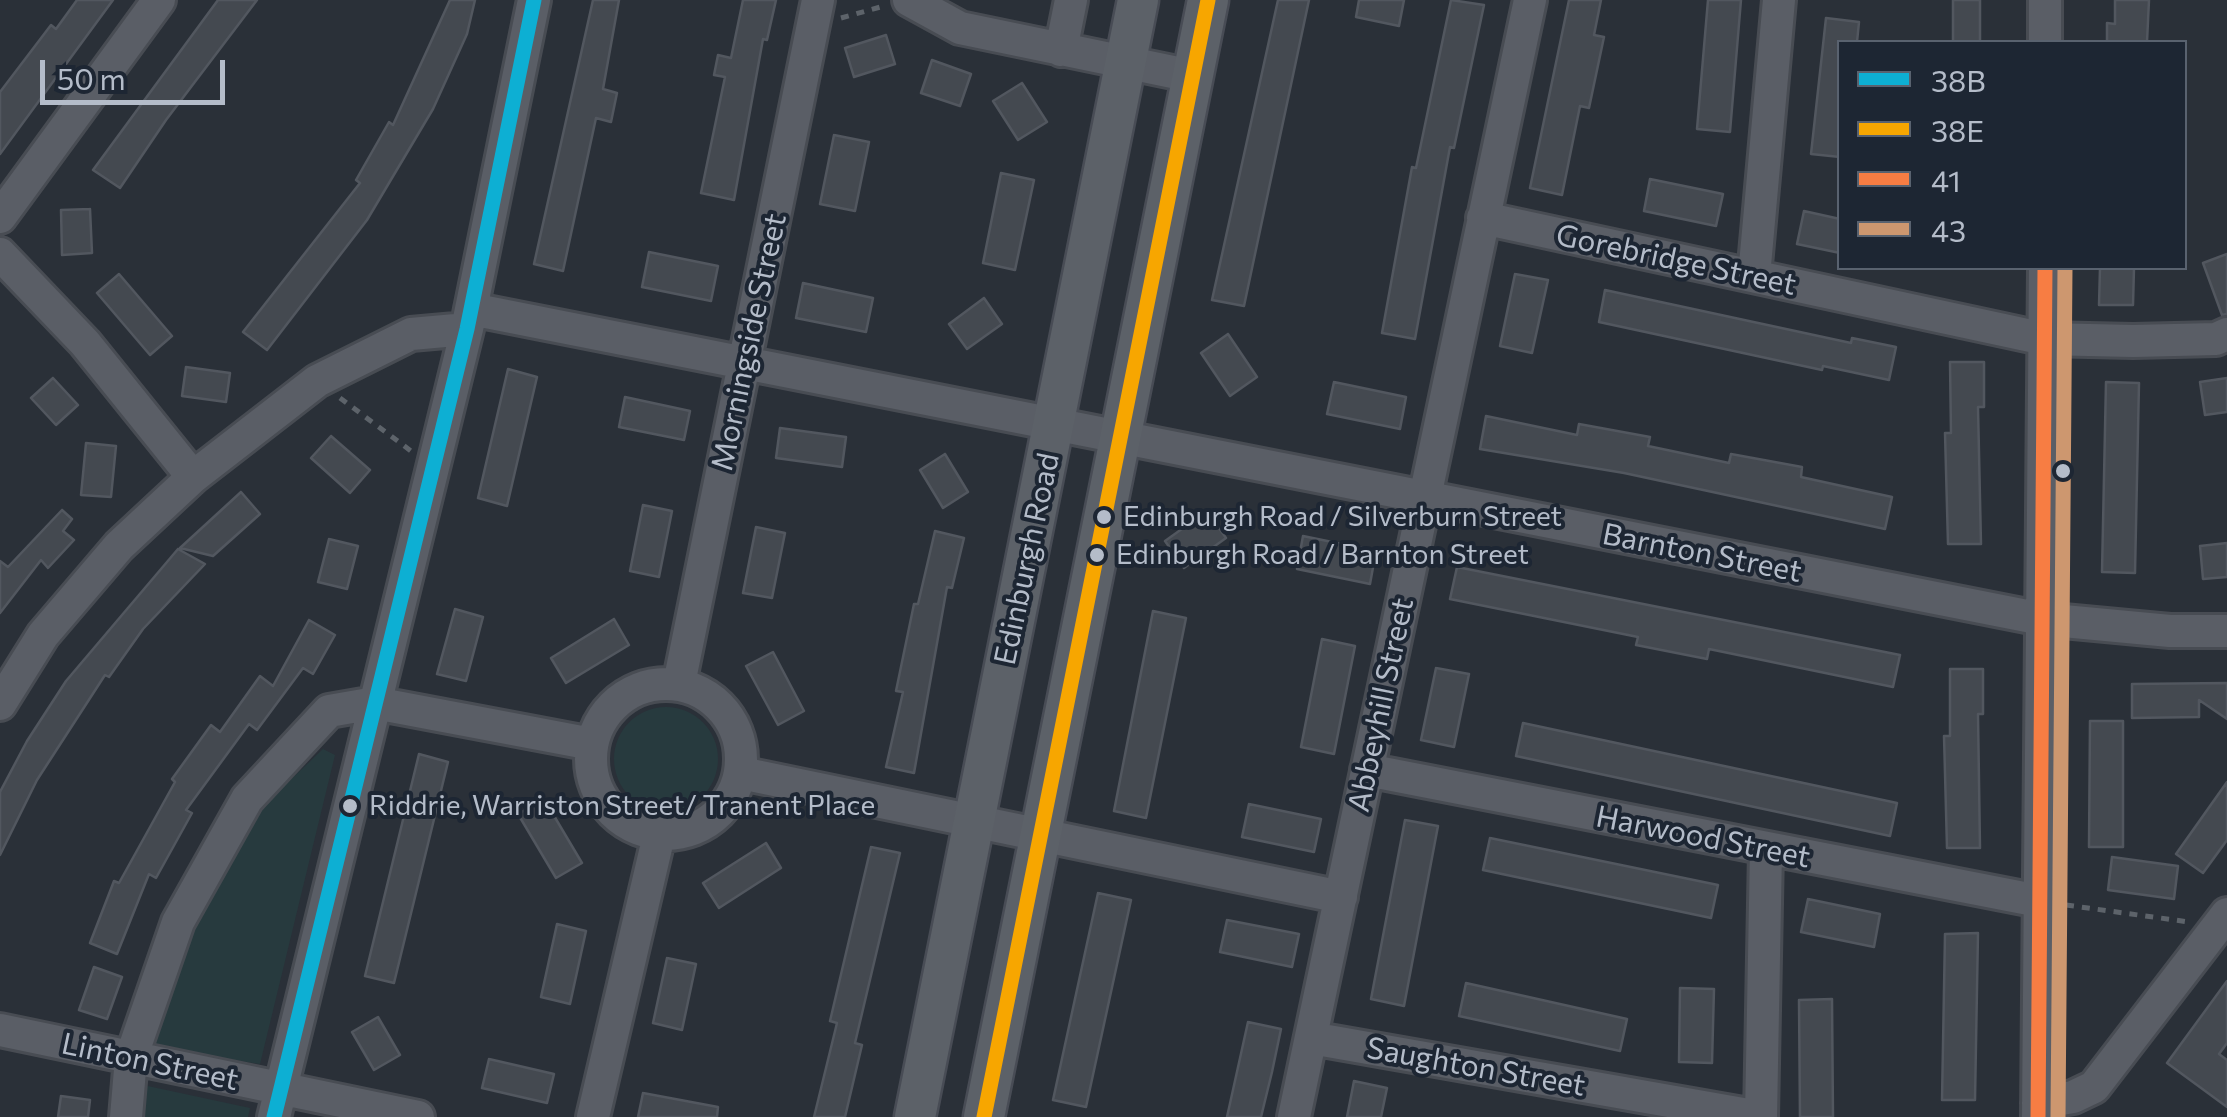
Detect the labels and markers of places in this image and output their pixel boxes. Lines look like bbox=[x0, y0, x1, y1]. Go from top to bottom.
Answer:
unlabelled marker bbox=[2053, 461, 2073, 481]
place label: Edinburgh Road / Silverburn Street bbox=[1123, 500, 1562, 534]
marker: Edinburgh Road / Silverburn Street bbox=[1094, 507, 1114, 527]
place label: Edinburgh Road / Barnton Street bbox=[1116, 538, 1529, 572]
marker: Edinburgh Road / Barnton Street bbox=[1087, 545, 1107, 565]
place label: Riddrie, Warriston Street/ Tranent Place bbox=[369, 789, 875, 823]
marker: Riddrie, Warriston Street/ Tranent Place bbox=[340, 796, 360, 816]

